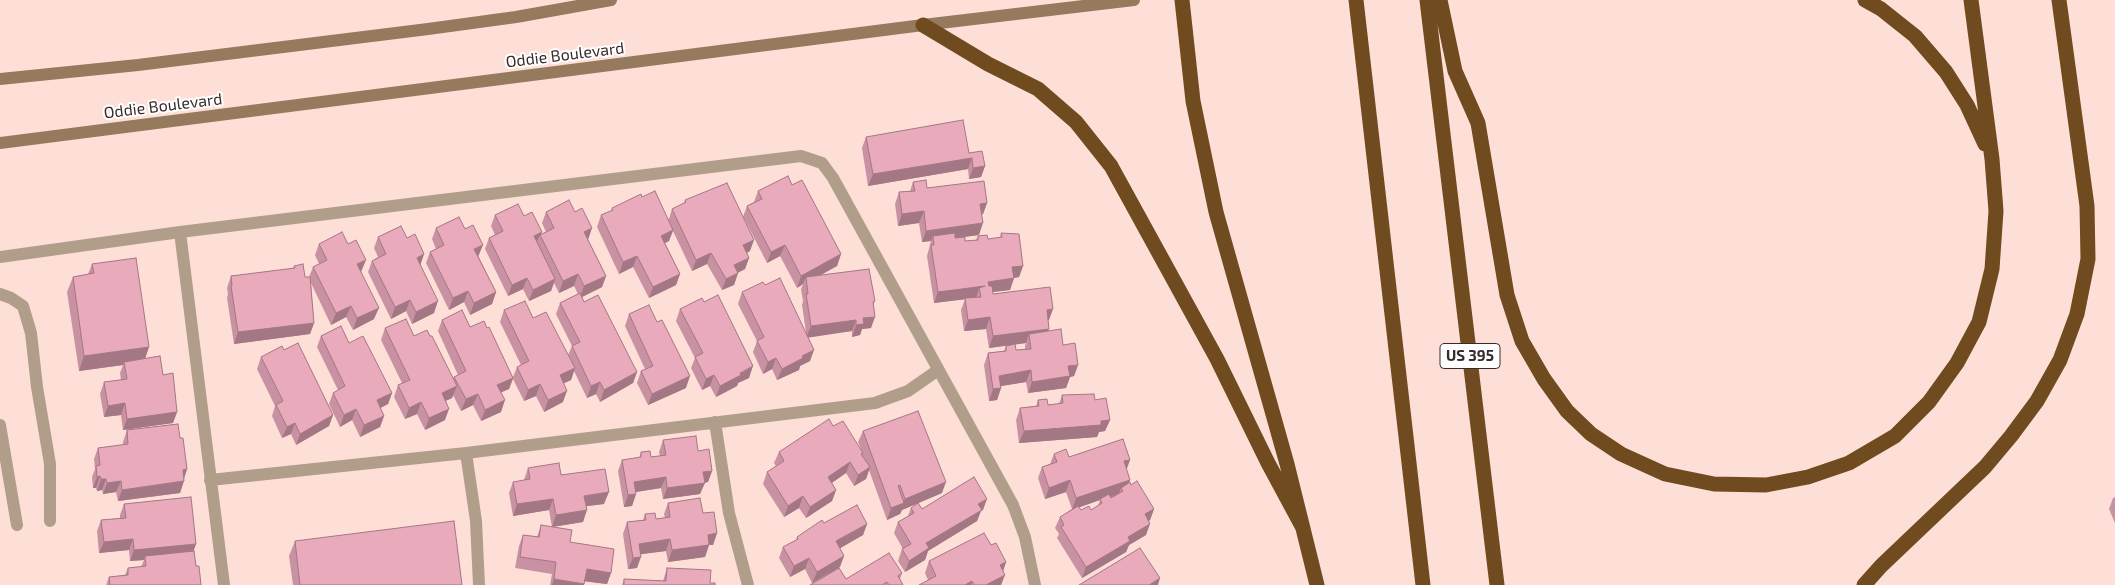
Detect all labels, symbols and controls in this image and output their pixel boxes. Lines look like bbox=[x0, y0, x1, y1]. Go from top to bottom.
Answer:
street label: Oddie Boulevard bbox=[505, 38, 625, 72]
street label: Oddie Boulevard bbox=[103, 89, 223, 123]
road number: US 395 bbox=[1440, 344, 1500, 368]

